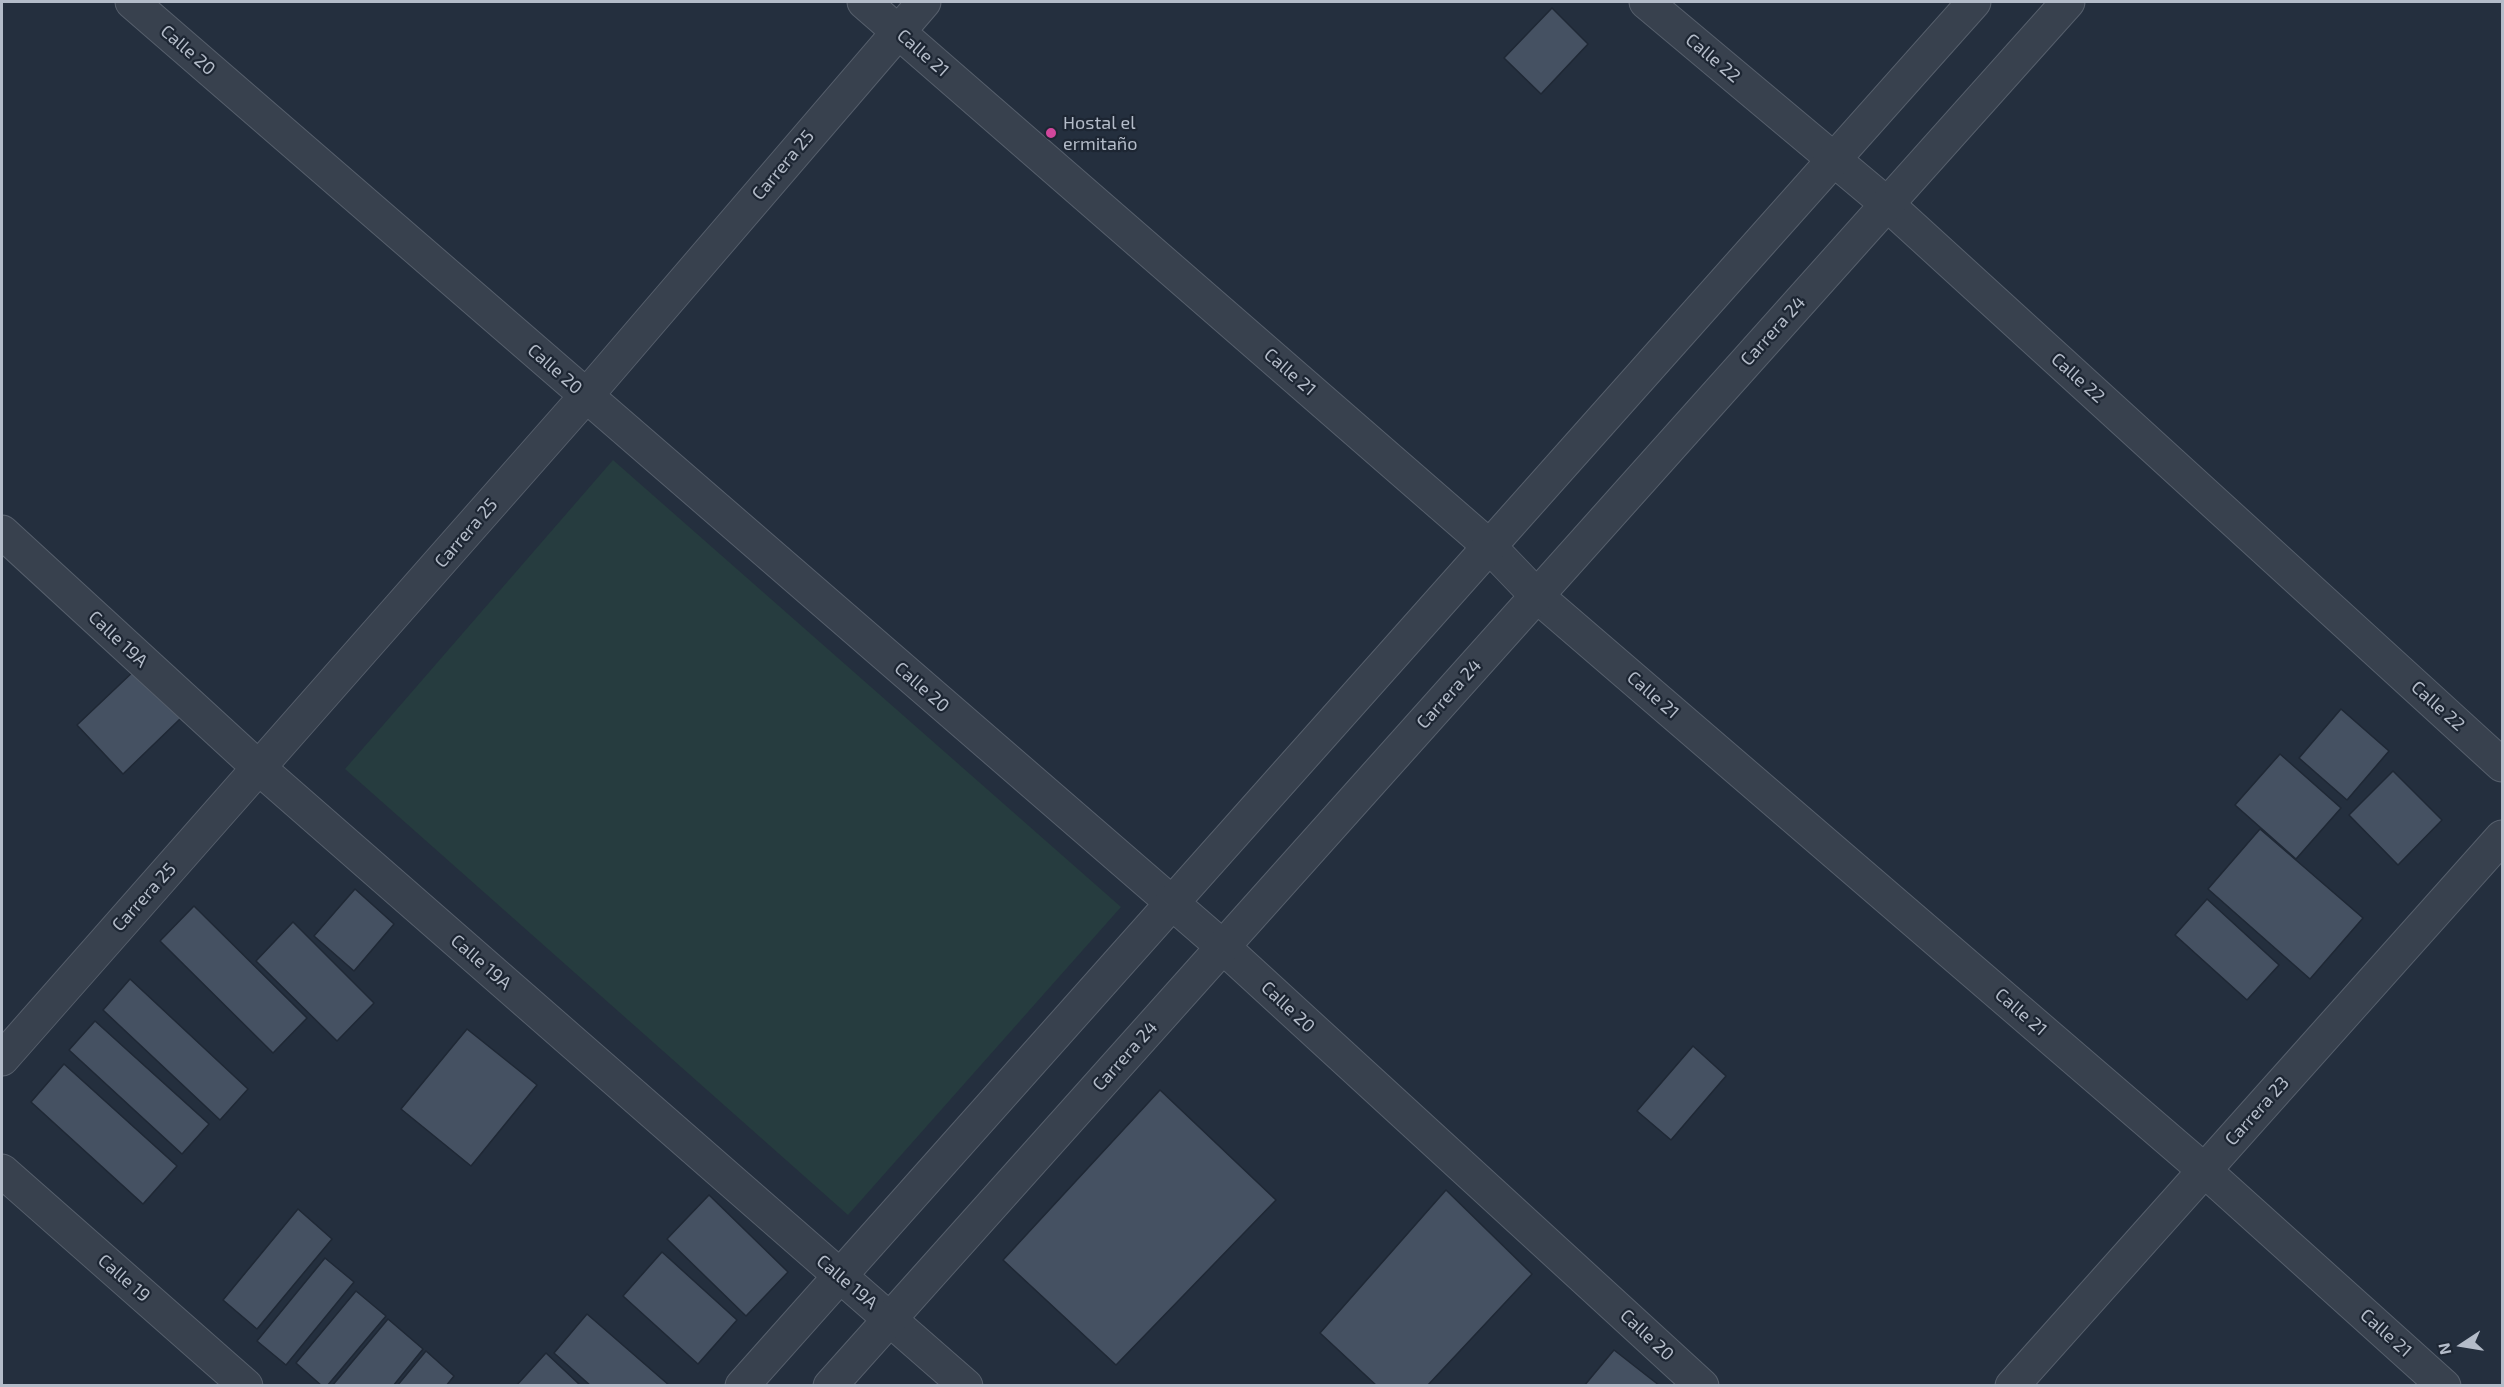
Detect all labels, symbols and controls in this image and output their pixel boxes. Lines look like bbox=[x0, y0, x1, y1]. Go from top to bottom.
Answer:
street label: Calle 20 bbox=[156, 20, 220, 80]
street label: Calle 21 bbox=[893, 25, 953, 81]
street label: Calle 22 bbox=[1681, 29, 1745, 87]
place label: Hostal el ermitaño bbox=[1063, 112, 1138, 154]
street label: Carrera 25 bbox=[747, 126, 819, 204]
marker: Hostal el ermitaño bbox=[1044, 126, 1058, 140]
street label: Carrera 24 bbox=[1736, 292, 1810, 370]
street label: Calle 20 bbox=[523, 339, 587, 399]
street label: Calle 21 bbox=[1260, 344, 1320, 400]
street label: Calle 22 bbox=[2047, 348, 2109, 408]
street label: Carrera 25 bbox=[430, 494, 502, 572]
street label: Calle 19A bbox=[84, 606, 152, 672]
street label: Carrera 24 bbox=[1412, 655, 1486, 733]
street label: Calle 20 bbox=[890, 657, 954, 717]
street label: Calle 21 bbox=[1623, 667, 1683, 723]
street label: Calle 22 bbox=[2407, 676, 2469, 736]
street label: Carrera 25 bbox=[108, 858, 180, 936]
street label: Calle 19A bbox=[446, 930, 516, 994]
street label: Calle 20 bbox=[1257, 977, 1319, 1037]
street label: Calle 21 bbox=[1991, 984, 2051, 1040]
street label: Carrera 24 bbox=[1088, 1017, 1162, 1095]
street label: Carrera 23 bbox=[2220, 1072, 2294, 1150]
street label: Calle 19 bbox=[94, 1250, 154, 1306]
street label: Calle 19A bbox=[812, 1250, 882, 1314]
street label: Calle 21 bbox=[2356, 1304, 2416, 1362]
street label: Calle 20 bbox=[1616, 1305, 1678, 1365]
north arrow bbox=[2432, 1315, 2492, 1375]
text: N bbox=[2433, 1341, 2454, 1356]

